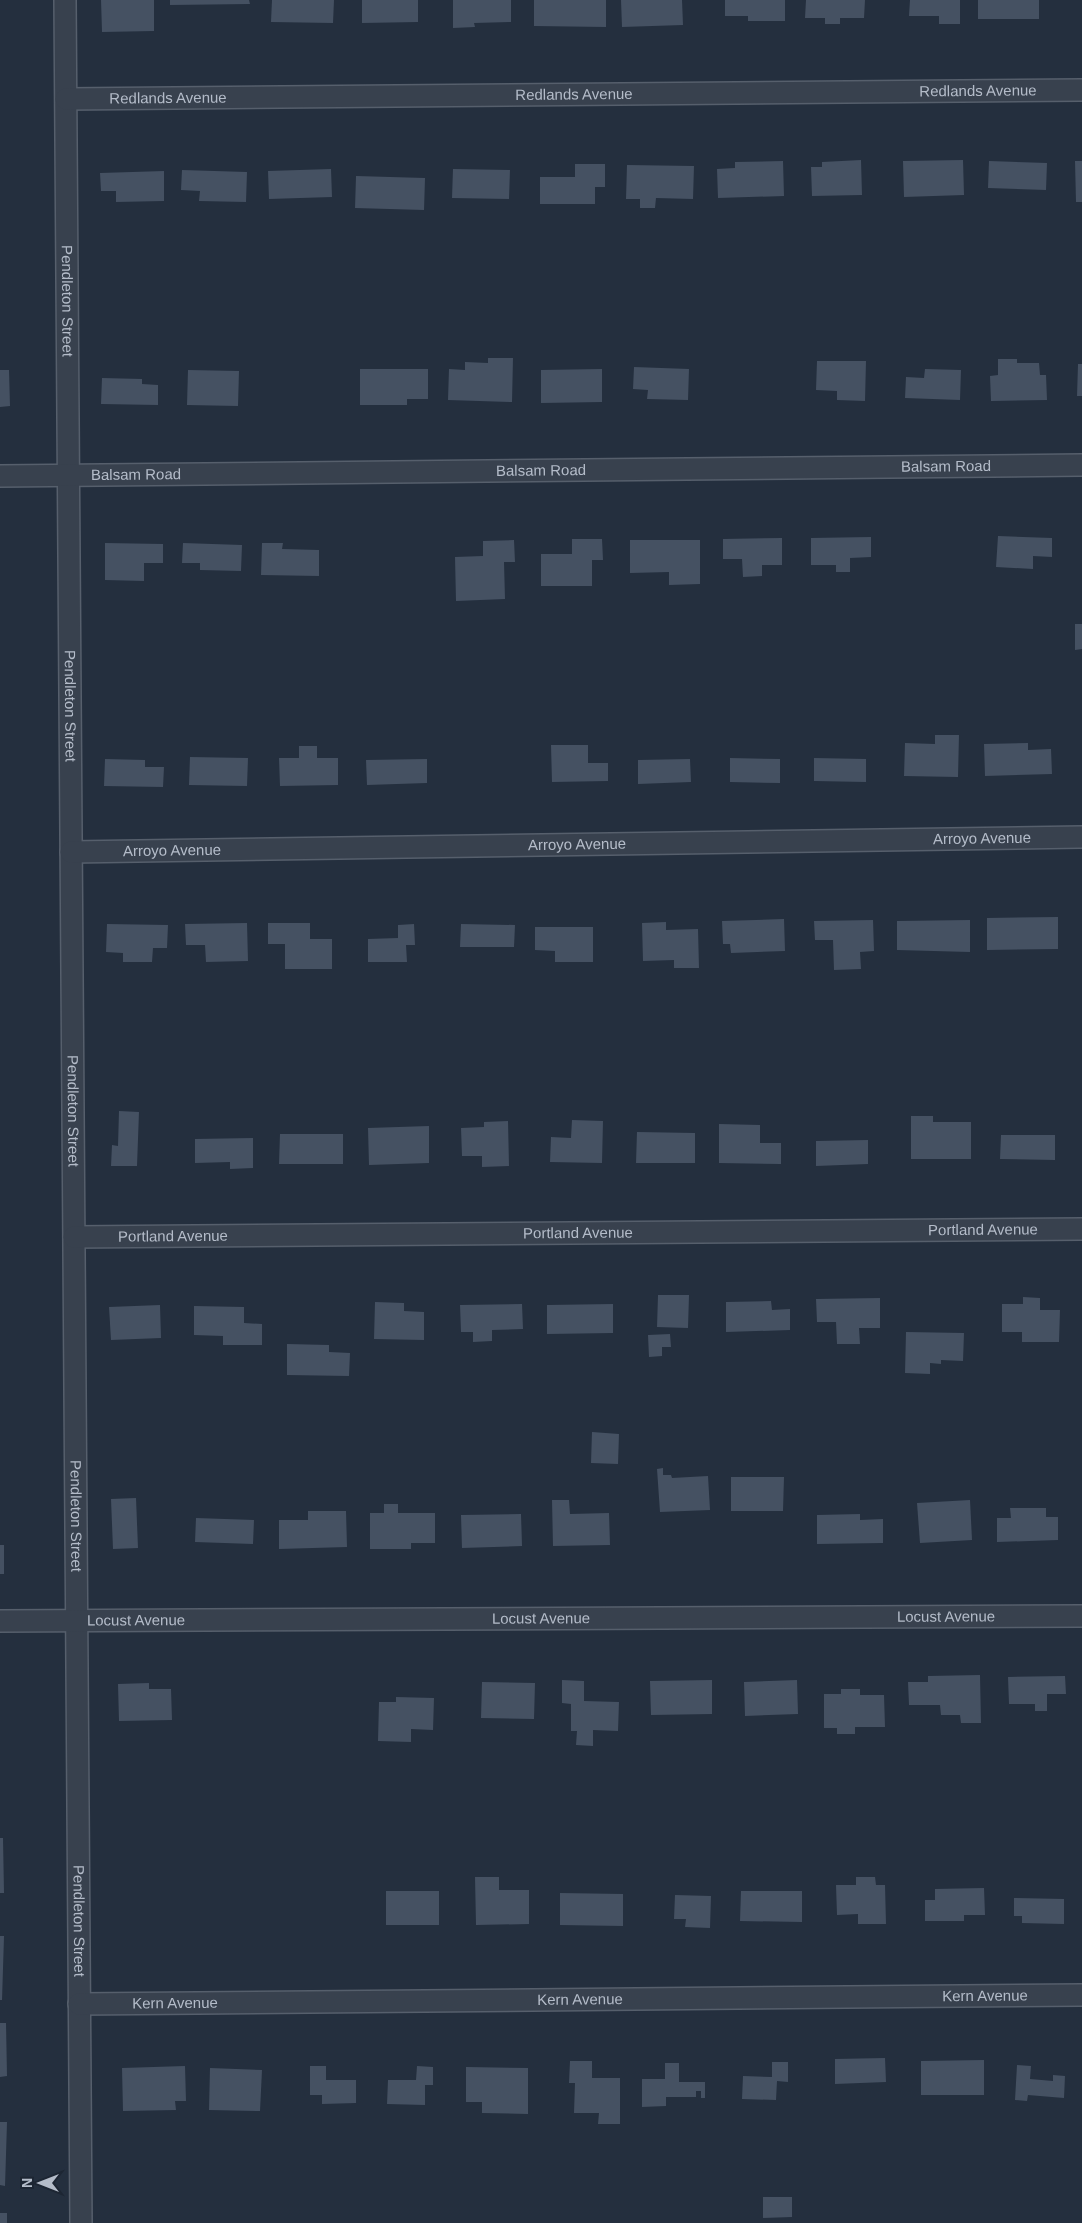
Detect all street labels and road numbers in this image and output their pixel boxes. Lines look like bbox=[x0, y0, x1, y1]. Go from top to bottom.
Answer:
street label: Redlands Avenue bbox=[919, 81, 1037, 99]
street label: Redlands Avenue bbox=[515, 85, 633, 103]
street label: Redlands Avenue bbox=[109, 89, 227, 107]
street label: Pendleton Street bbox=[59, 245, 77, 358]
street label: Balsam Road bbox=[901, 457, 991, 475]
street label: Balsam Road bbox=[496, 461, 586, 479]
street label: Balsam Road bbox=[91, 465, 181, 483]
street label: Pendleton Street bbox=[62, 650, 79, 763]
street label: Arroyo Avenue bbox=[933, 829, 1031, 847]
street label: Arroyo Avenue bbox=[528, 835, 626, 853]
street label: Arroyo Avenue bbox=[123, 841, 221, 859]
street label: Pendleton Street bbox=[65, 1055, 82, 1168]
street label: Portland Avenue bbox=[928, 1220, 1038, 1238]
street label: Portland Avenue bbox=[523, 1224, 633, 1241]
street label: Portland Avenue bbox=[118, 1227, 228, 1245]
street label: Pendleton Street bbox=[68, 1460, 85, 1573]
street label: Locust Avenue bbox=[897, 1607, 995, 1625]
street label: Locust Avenue bbox=[492, 1609, 590, 1627]
street label: Locust Avenue bbox=[87, 1611, 185, 1629]
street label: Pendleton Street bbox=[70, 1865, 88, 1978]
street label: Kern Avenue bbox=[942, 1986, 1028, 2004]
street label: Kern Avenue bbox=[537, 1990, 623, 2008]
street label: Kern Avenue bbox=[132, 1994, 218, 2012]

